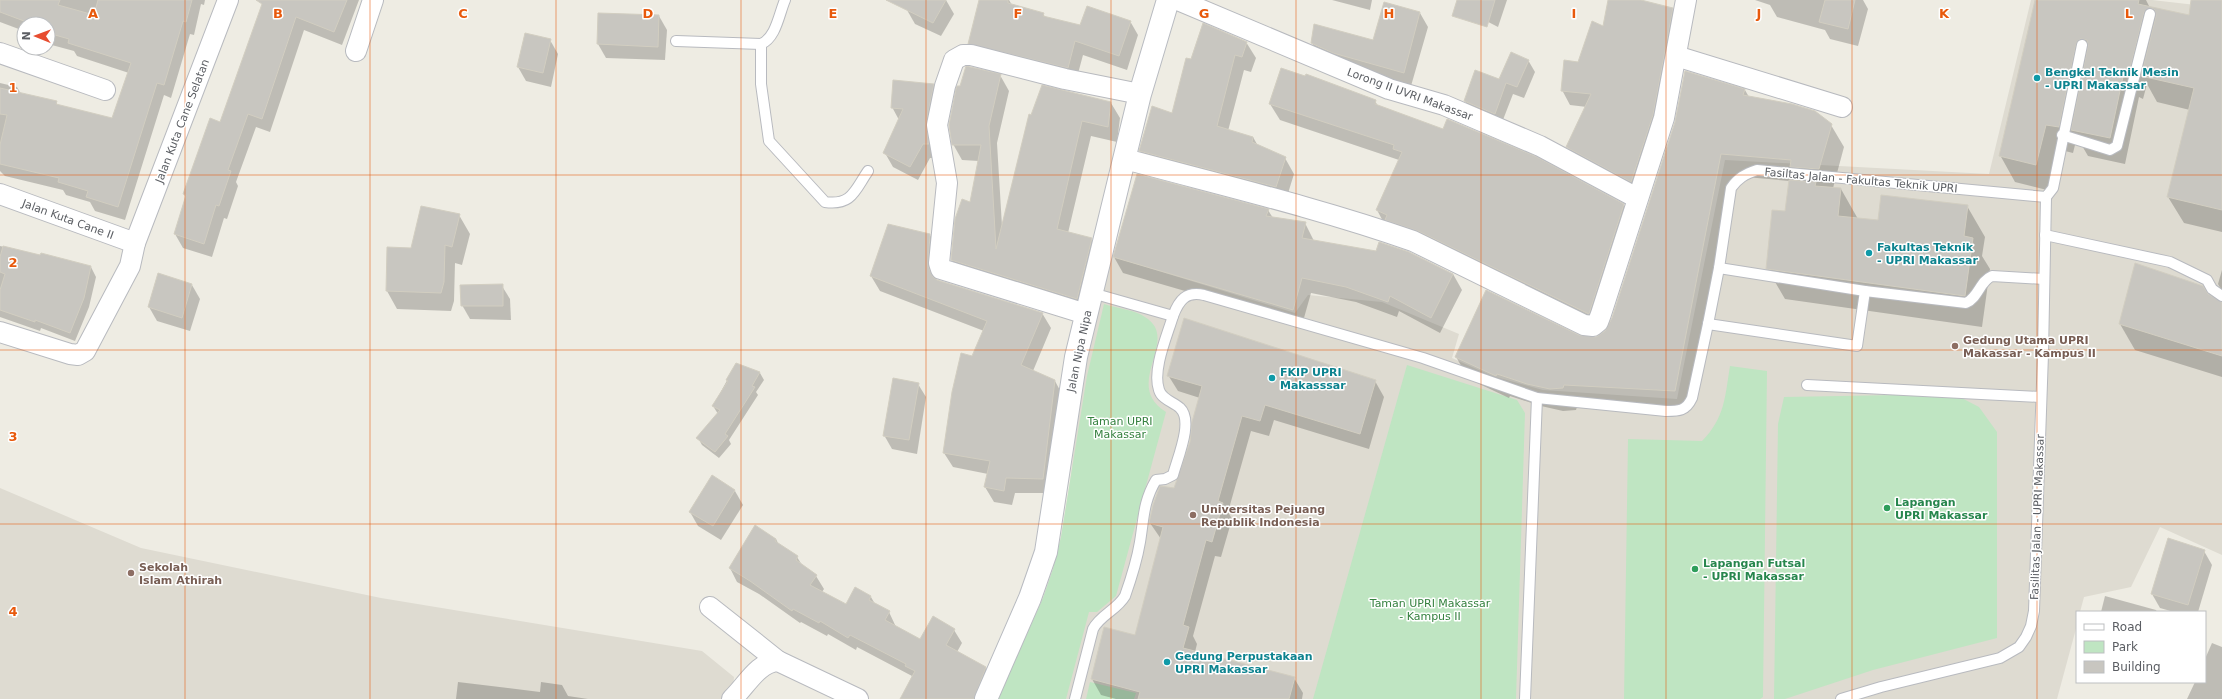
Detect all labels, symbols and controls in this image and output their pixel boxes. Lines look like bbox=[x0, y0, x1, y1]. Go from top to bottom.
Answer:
text: A bbox=[88, 6, 98, 21]
text: B bbox=[273, 6, 283, 21]
text: C bbox=[458, 6, 468, 21]
text: D bbox=[643, 6, 654, 21]
text: E bbox=[829, 6, 837, 21]
text: F bbox=[1014, 6, 1022, 21]
text: G bbox=[1199, 6, 1209, 21]
text: H bbox=[1384, 6, 1394, 21]
text: I bbox=[1572, 6, 1576, 21]
text: J bbox=[1756, 6, 1761, 21]
text: K bbox=[1939, 6, 1950, 21]
text: L bbox=[2125, 6, 2133, 21]
north arrow bbox=[16, 16, 56, 56]
text: N bbox=[20, 31, 33, 41]
street label: Jalan Kuta Cane Selatan bbox=[152, 57, 212, 186]
street label: Lorong II UVRI Makassar bbox=[1345, 66, 1475, 123]
place label: Bengkel Teknik Mesin - UPRI Makassar bbox=[2045, 66, 2179, 92]
marker: Bengkel Teknik Mesin - UPRI Makassar bbox=[2032, 73, 2042, 83]
text: 1 bbox=[8, 80, 18, 95]
street label: Fasiltas Jalan - Fakultas Teknik UPRI bbox=[1764, 166, 1958, 195]
street label: Jalan Kuta Cane II bbox=[19, 197, 115, 242]
place label: Fakultas Teknik - UPRI Makassar bbox=[1877, 241, 1978, 267]
marker: Fakultas Teknik - UPRI Makassar bbox=[1864, 248, 1874, 258]
text: 2 bbox=[8, 255, 18, 270]
street label: Jalan Nipa Nipa bbox=[1064, 309, 1095, 394]
place label: Gedung Utama UPRI Makassar - Kampus II bbox=[1963, 334, 2096, 360]
marker: Gedung Utama UPRI Makassar - Kampus II bbox=[1950, 341, 1960, 351]
place label: FKIP UPRI Makasssar bbox=[1280, 366, 1346, 392]
marker: FKIP UPRI Makasssar bbox=[1267, 373, 1277, 383]
park label: Taman UPRI Makassar bbox=[1086, 415, 1153, 441]
text: 3 bbox=[8, 429, 18, 444]
street label: Fasilitas Jalan - UPRI Makassar bbox=[2028, 433, 2047, 600]
place label: Lapangan UPRI Makassar bbox=[1895, 496, 1988, 522]
place label: Universitas Pejuang Republik Indonesia bbox=[1201, 503, 1325, 529]
marker: Lapangan UPRI Makassar bbox=[1882, 503, 1892, 513]
marker: Universitas Pejuang Republik Indonesia bbox=[1188, 510, 1198, 520]
place label: Lapangan Futsal - UPRI Makassar bbox=[1703, 557, 1805, 583]
place label: Sekolah Islam Athirah bbox=[139, 561, 222, 587]
marker: Lapangan Futsal - UPRI Makassar bbox=[1690, 564, 1700, 574]
marker: Sekolah Islam Athirah bbox=[126, 568, 136, 578]
park label: Taman UPRI Makassar - Kampus II bbox=[1369, 597, 1491, 623]
text: 4 bbox=[8, 604, 18, 619]
legend bbox=[2076, 611, 2206, 683]
text: Road bbox=[2112, 620, 2142, 634]
text: Park bbox=[2112, 640, 2138, 654]
place label: Gedung Perpustakaan UPRI Makassar bbox=[1175, 650, 1313, 676]
marker: Gedung Perpustakaan UPRI Makassar bbox=[1162, 657, 1172, 667]
text: Building bbox=[2112, 660, 2161, 674]

